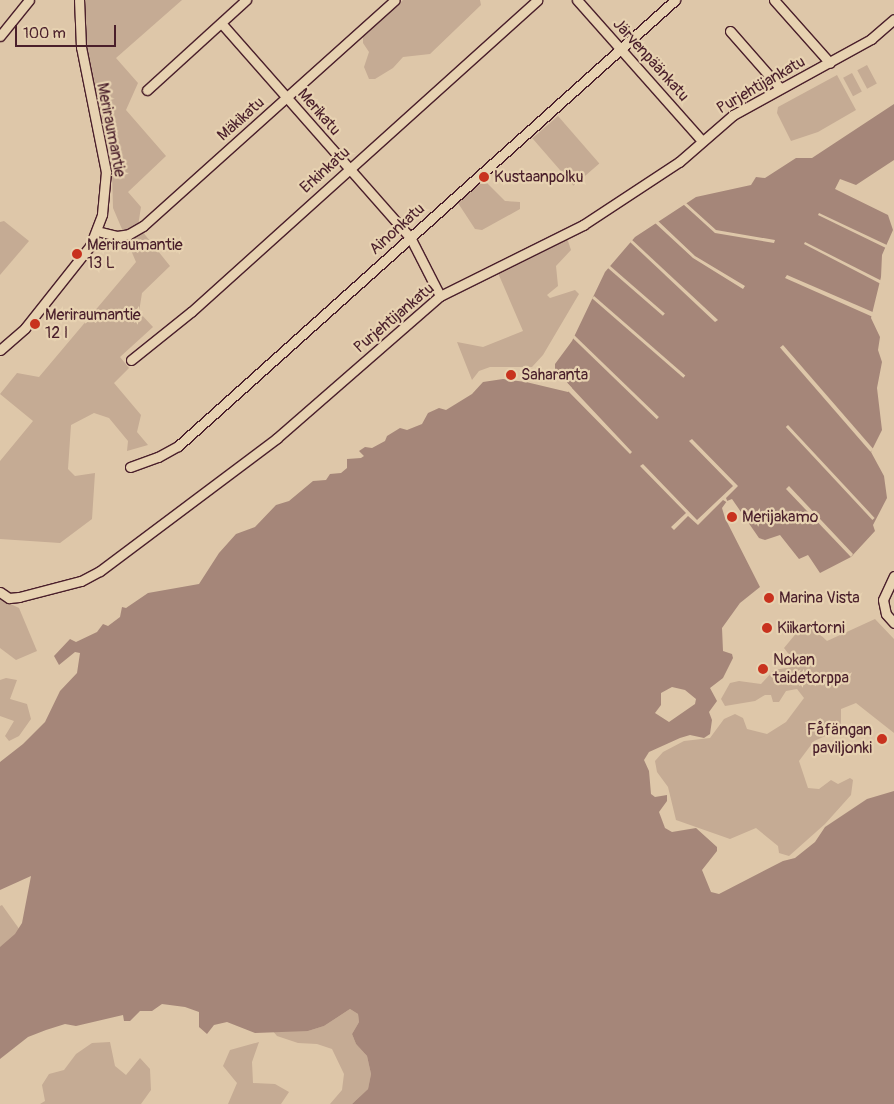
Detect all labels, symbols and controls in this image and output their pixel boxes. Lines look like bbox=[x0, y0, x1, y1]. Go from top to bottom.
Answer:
scale bar bbox=[18, 15, 119, 47]
street label: Järvenpäänkatu bbox=[609, 15, 693, 105]
text: 100 m bbox=[23, 24, 66, 43]
street label: Purjehtijankatu bbox=[713, 52, 809, 118]
street label: Meriraumantie bbox=[92, 81, 130, 179]
street label: Merikatu bbox=[293, 85, 345, 139]
street label: Mäkikatu bbox=[213, 93, 269, 145]
street label: Erkinkatu bbox=[296, 143, 354, 197]
place label: Kustaanpolku bbox=[494, 167, 583, 187]
marker: Kustaanpolku bbox=[478, 171, 490, 183]
street label: Ainonkatu bbox=[365, 199, 429, 259]
place label: Meriraumantie 13 L bbox=[87, 235, 183, 273]
marker: Meriraumantie 13 L bbox=[71, 248, 83, 260]
street label: Purjehtijankatu bbox=[350, 279, 438, 357]
place label: Meriraumantie 12 I bbox=[45, 305, 141, 343]
marker: Meriraumantie 12 I bbox=[29, 318, 41, 330]
place label: Saharanta bbox=[521, 365, 588, 385]
marker: Saharanta bbox=[505, 369, 517, 381]
place label: Merijakamo bbox=[742, 507, 818, 527]
marker: Merijakamo bbox=[726, 511, 738, 523]
place label: Marina Vista bbox=[779, 588, 860, 608]
marker: Marina Vista bbox=[763, 592, 775, 604]
place label: Kiikartorni bbox=[777, 618, 845, 638]
marker: Kiikartorni bbox=[761, 622, 773, 634]
place label: Nokan taidetorppa bbox=[773, 650, 849, 688]
marker: Nokan taidetorppa bbox=[757, 663, 769, 675]
place label: Fåfängan paviljonki bbox=[807, 720, 872, 758]
marker: Fåfängan paviljonki bbox=[876, 733, 888, 745]

